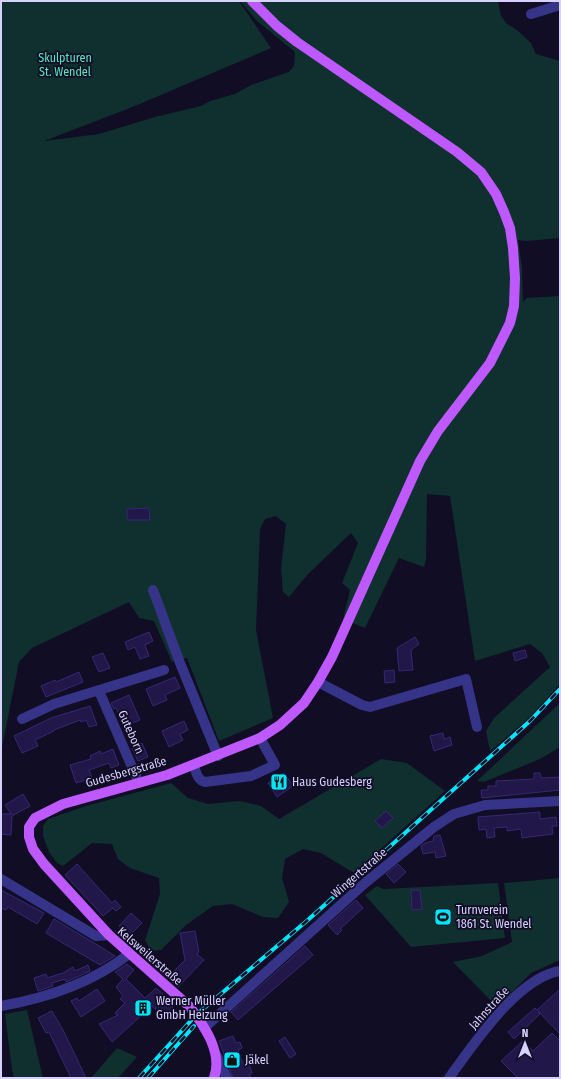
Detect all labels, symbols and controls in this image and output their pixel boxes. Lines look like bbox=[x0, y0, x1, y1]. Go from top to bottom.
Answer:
park label: Skulpturen St. Wendel bbox=[38, 51, 92, 79]
street label: Guteborn bbox=[115, 708, 147, 756]
street label: Gudesbergstraße bbox=[84, 754, 168, 790]
restaurant icon: Haus Gudesberg bbox=[269, 772, 289, 792]
place label: Haus Gudesberg bbox=[292, 775, 372, 789]
street label: Wingertstraße bbox=[328, 845, 390, 901]
place label: Turnverein 1861 St. Wendel bbox=[456, 903, 532, 931]
sports icon: Turnverein 1861 St. Wendel bbox=[433, 907, 453, 927]
street label: Kelsweilerstraße bbox=[115, 924, 185, 988]
street label: Jahnstraße bbox=[466, 984, 512, 1032]
place label: Werner Müller GmbH Heizung bbox=[156, 994, 228, 1022]
building icon: Werner Müller GmbH Heizung bbox=[133, 998, 153, 1018]
north arrow bbox=[505, 1023, 545, 1063]
text: N bbox=[522, 1027, 528, 1040]
shop icon: Jäkel bbox=[222, 1050, 242, 1070]
place label: Jäkel bbox=[245, 1053, 269, 1067]

